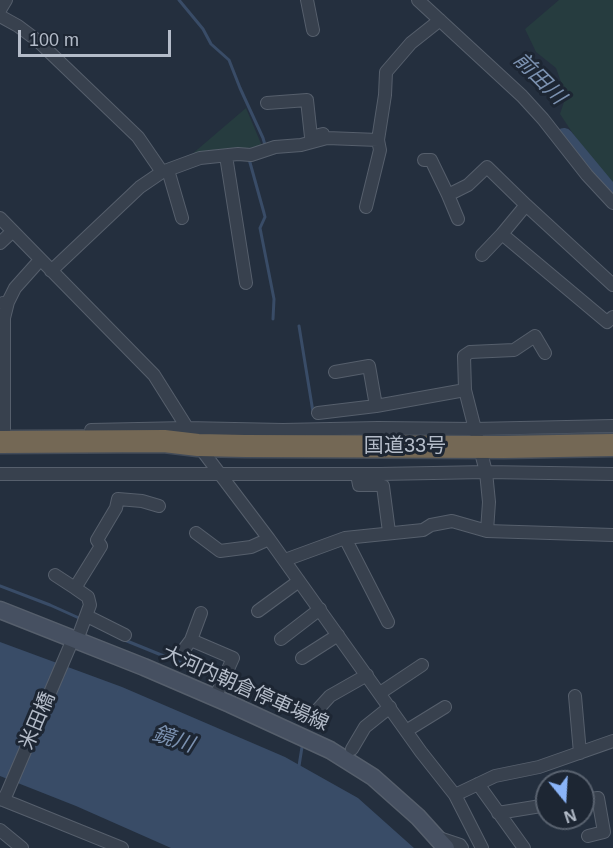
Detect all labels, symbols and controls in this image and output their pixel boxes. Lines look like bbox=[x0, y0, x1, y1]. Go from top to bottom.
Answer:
scale bar bbox=[21, 18, 174, 56]
text: 100 m bbox=[29, 30, 79, 50]
water label: 前田川 bbox=[508, 48, 570, 110]
street label: 国道33号 bbox=[364, 434, 446, 458]
street label: 大河内朝倉停車場線 bbox=[158, 641, 332, 737]
street label: 米田橋 bbox=[15, 689, 61, 753]
water label: 鏡川 bbox=[149, 722, 197, 758]
north arrow bbox=[535, 770, 595, 830]
text: N bbox=[562, 806, 578, 826]

